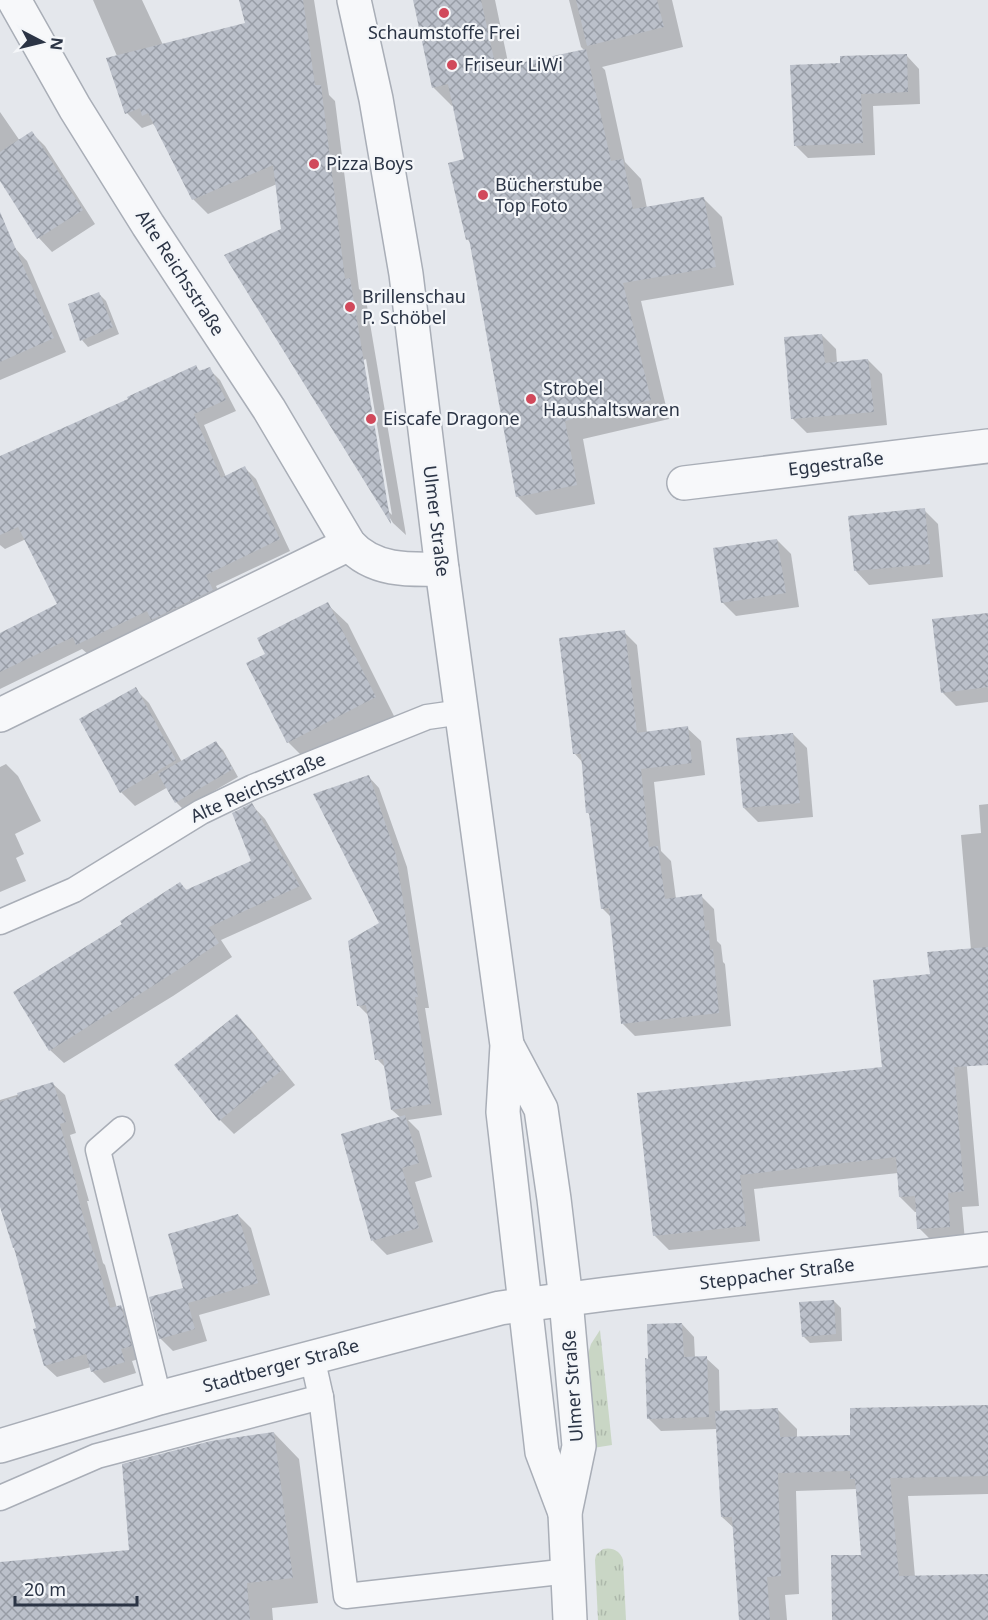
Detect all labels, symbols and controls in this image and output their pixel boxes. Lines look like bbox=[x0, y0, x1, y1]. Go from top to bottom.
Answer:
marker: Schaumstoffe Frei bbox=[437, 6, 451, 20]
north arrow bbox=[12, 12, 72, 72]
place label: Schaumstoffe Frei bbox=[368, 20, 520, 44]
text: N bbox=[45, 36, 69, 52]
place label: Friseur LiWi bbox=[464, 52, 563, 76]
marker: Friseur LiWi bbox=[445, 58, 459, 72]
place label: Pizza Boys bbox=[326, 151, 413, 175]
marker: Pizza Boys bbox=[307, 157, 321, 171]
place label: Bücherstube Top Foto bbox=[495, 172, 603, 217]
marker: Bücherstube Top Foto bbox=[476, 188, 490, 202]
street label: Alte Reichsstraße bbox=[131, 205, 231, 340]
place label: Brillenschau P. Schöbel bbox=[362, 284, 466, 329]
marker: Brillenschau P. Schöbel bbox=[343, 300, 357, 314]
place label: Strobel Haushaltswaren bbox=[543, 376, 680, 421]
marker: Strobel Haushaltswaren bbox=[524, 392, 538, 406]
place label: Eiscafe Dragone bbox=[383, 406, 520, 430]
marker: Eiscafe Dragone bbox=[364, 412, 378, 426]
street label: Eggestraße bbox=[787, 445, 885, 481]
street label: Ulmer Straße bbox=[418, 464, 456, 578]
street label: Alte Reichsstraße bbox=[186, 747, 329, 828]
street label: Steppacher Straße bbox=[698, 1252, 856, 1294]
street label: Ulmer Straße bbox=[556, 1329, 588, 1443]
street label: Stadtberger Straße bbox=[200, 1333, 362, 1397]
scale bar bbox=[15, 1569, 136, 1607]
text: 20 m bbox=[24, 1577, 66, 1601]

